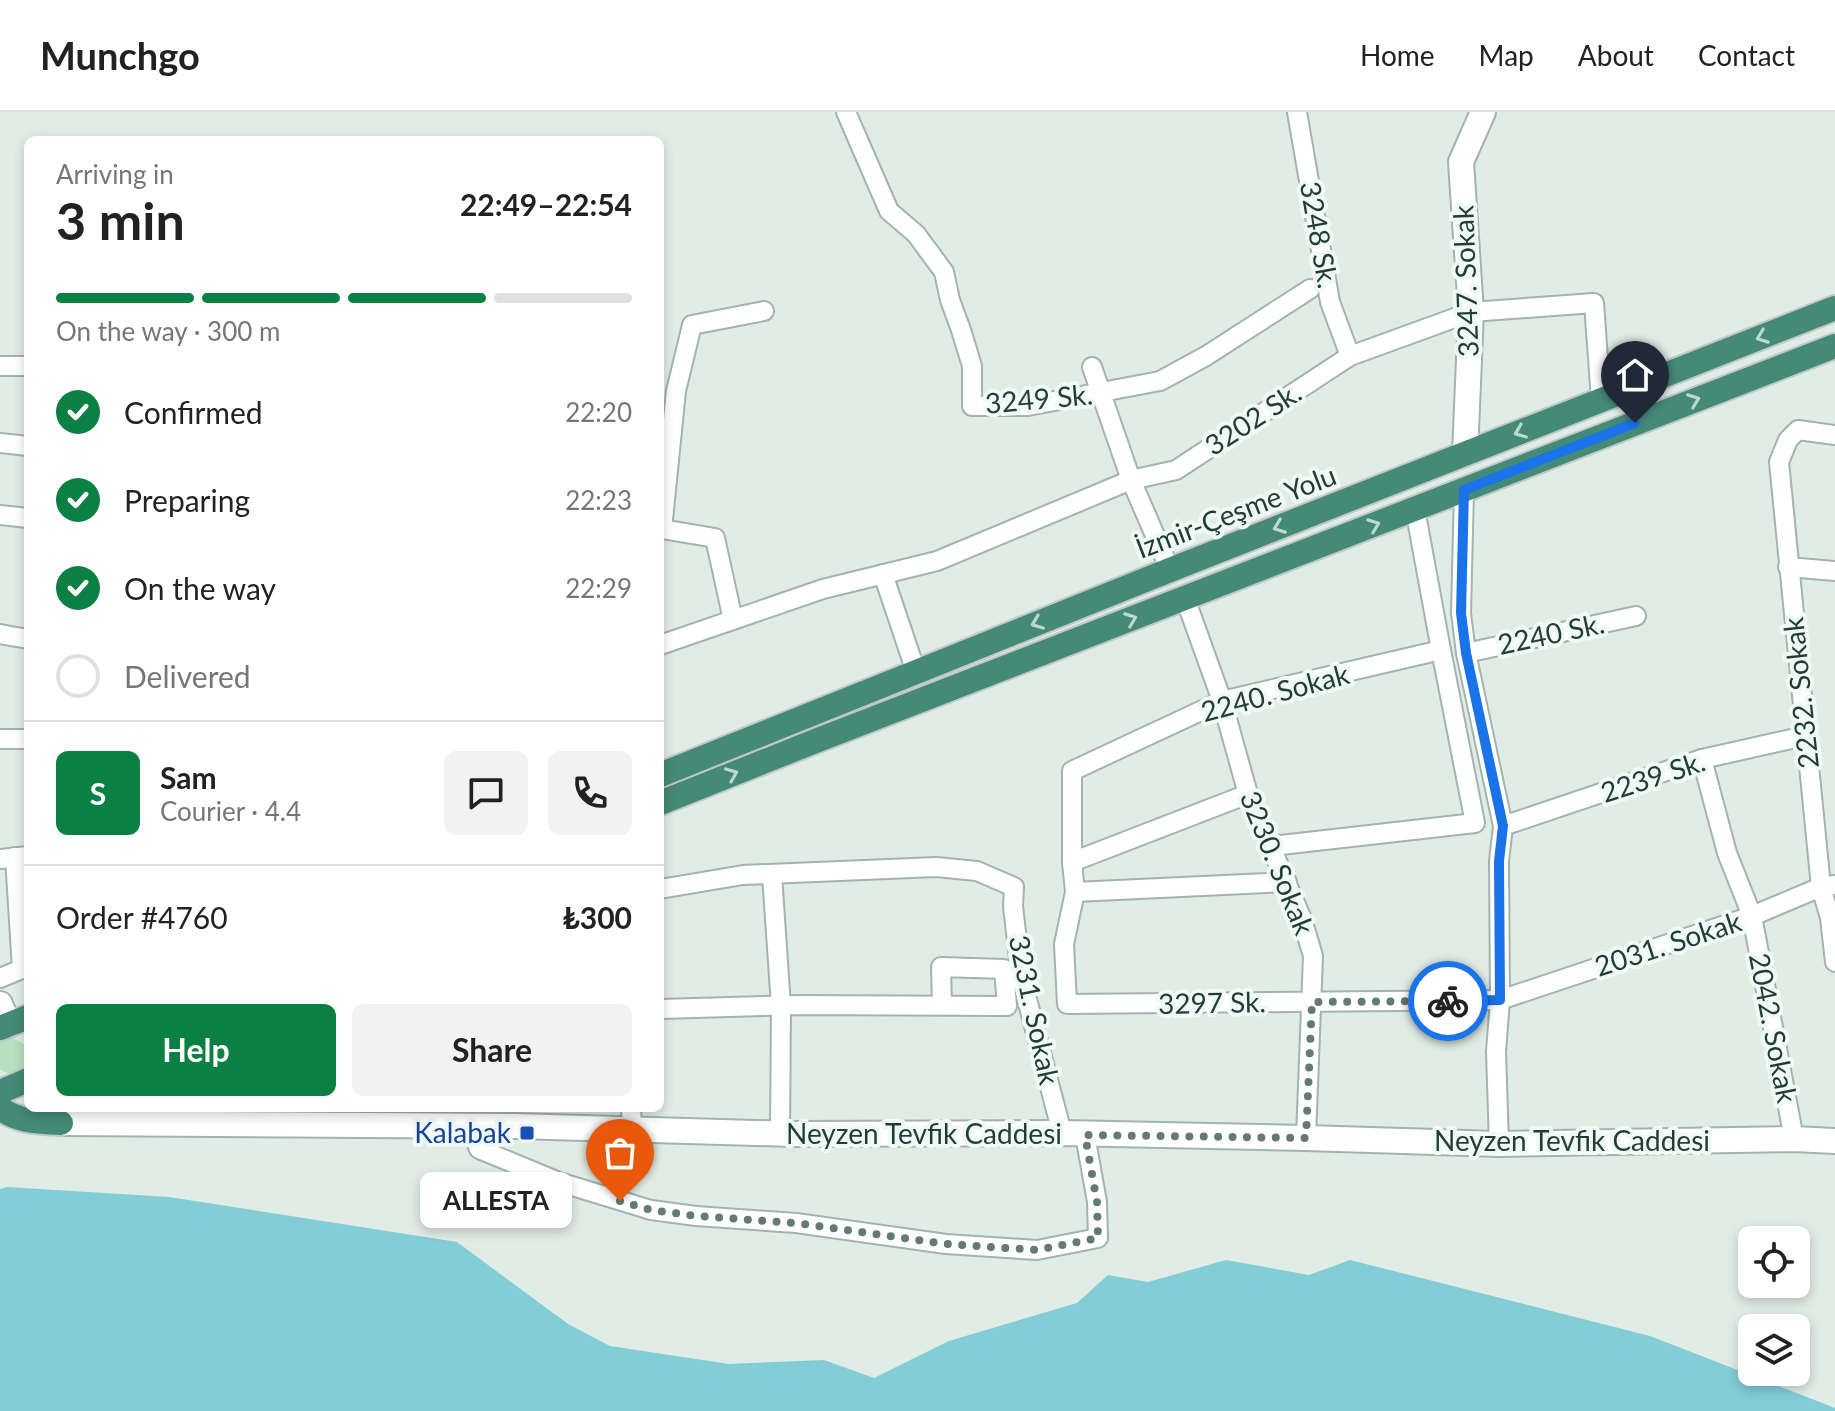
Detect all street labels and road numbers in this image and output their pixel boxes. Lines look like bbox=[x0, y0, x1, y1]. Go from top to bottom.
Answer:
street label: 3248 Sk. bbox=[1294, 179, 1346, 291]
street label: 3247. Sokak bbox=[1445, 204, 1485, 358]
street label: 3202 Sk. bbox=[1198, 375, 1307, 462]
street label: 3249 Sk. bbox=[984, 376, 1094, 420]
street label: İzmir-Çeşme Yolu bbox=[1131, 457, 1341, 565]
street label: 2240 Sk. bbox=[1494, 605, 1607, 661]
street label: 2232. Sokak bbox=[1775, 615, 1825, 771]
street label: 2240. Sokak bbox=[1197, 656, 1353, 728]
street label: 2239 Sk. bbox=[1596, 743, 1709, 809]
street label: 3230. Sokak bbox=[1234, 786, 1322, 940]
street label: 2031. Sokak bbox=[1590, 903, 1746, 983]
street label: 3231. Sokak bbox=[1003, 932, 1068, 1088]
street label: 2042. Sokak bbox=[1743, 950, 1805, 1106]
street label: 3297 Sk. bbox=[1158, 984, 1266, 1020]
street label: Neyzen Tevfik Caddesi bbox=[786, 1116, 1062, 1150]
street label: Neyzen Tevfik Caddesi bbox=[1434, 1123, 1710, 1157]

